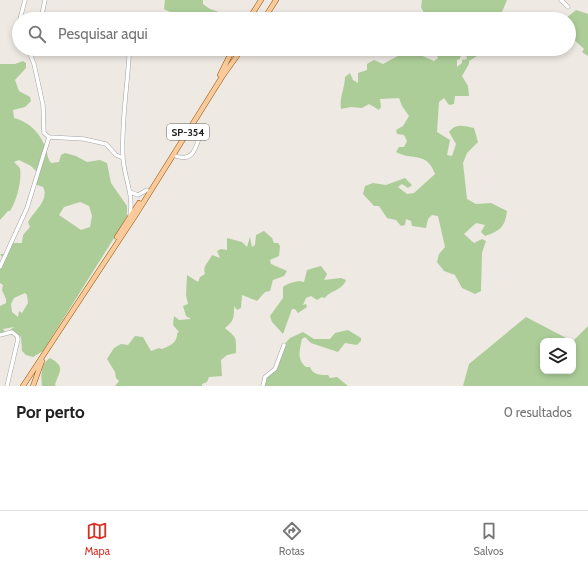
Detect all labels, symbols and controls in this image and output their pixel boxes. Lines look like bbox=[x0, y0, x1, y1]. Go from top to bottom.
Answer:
search box bbox=[12, 12, 576, 56]
icon: search bbox=[26, 23, 48, 45]
text: Pesquisar aqui bbox=[58, 25, 148, 43]
road number: SP-354 bbox=[167, 124, 209, 140]
map controls bbox=[540, 338, 576, 374]
button: layers bbox=[540, 338, 576, 374]
text: Por perto bbox=[16, 402, 85, 422]
text: 0 resultados bbox=[504, 404, 572, 420]
tab: Mapa bbox=[84, 520, 110, 558]
tab: Rotas bbox=[279, 520, 305, 558]
tab: Salvos bbox=[473, 520, 504, 558]

